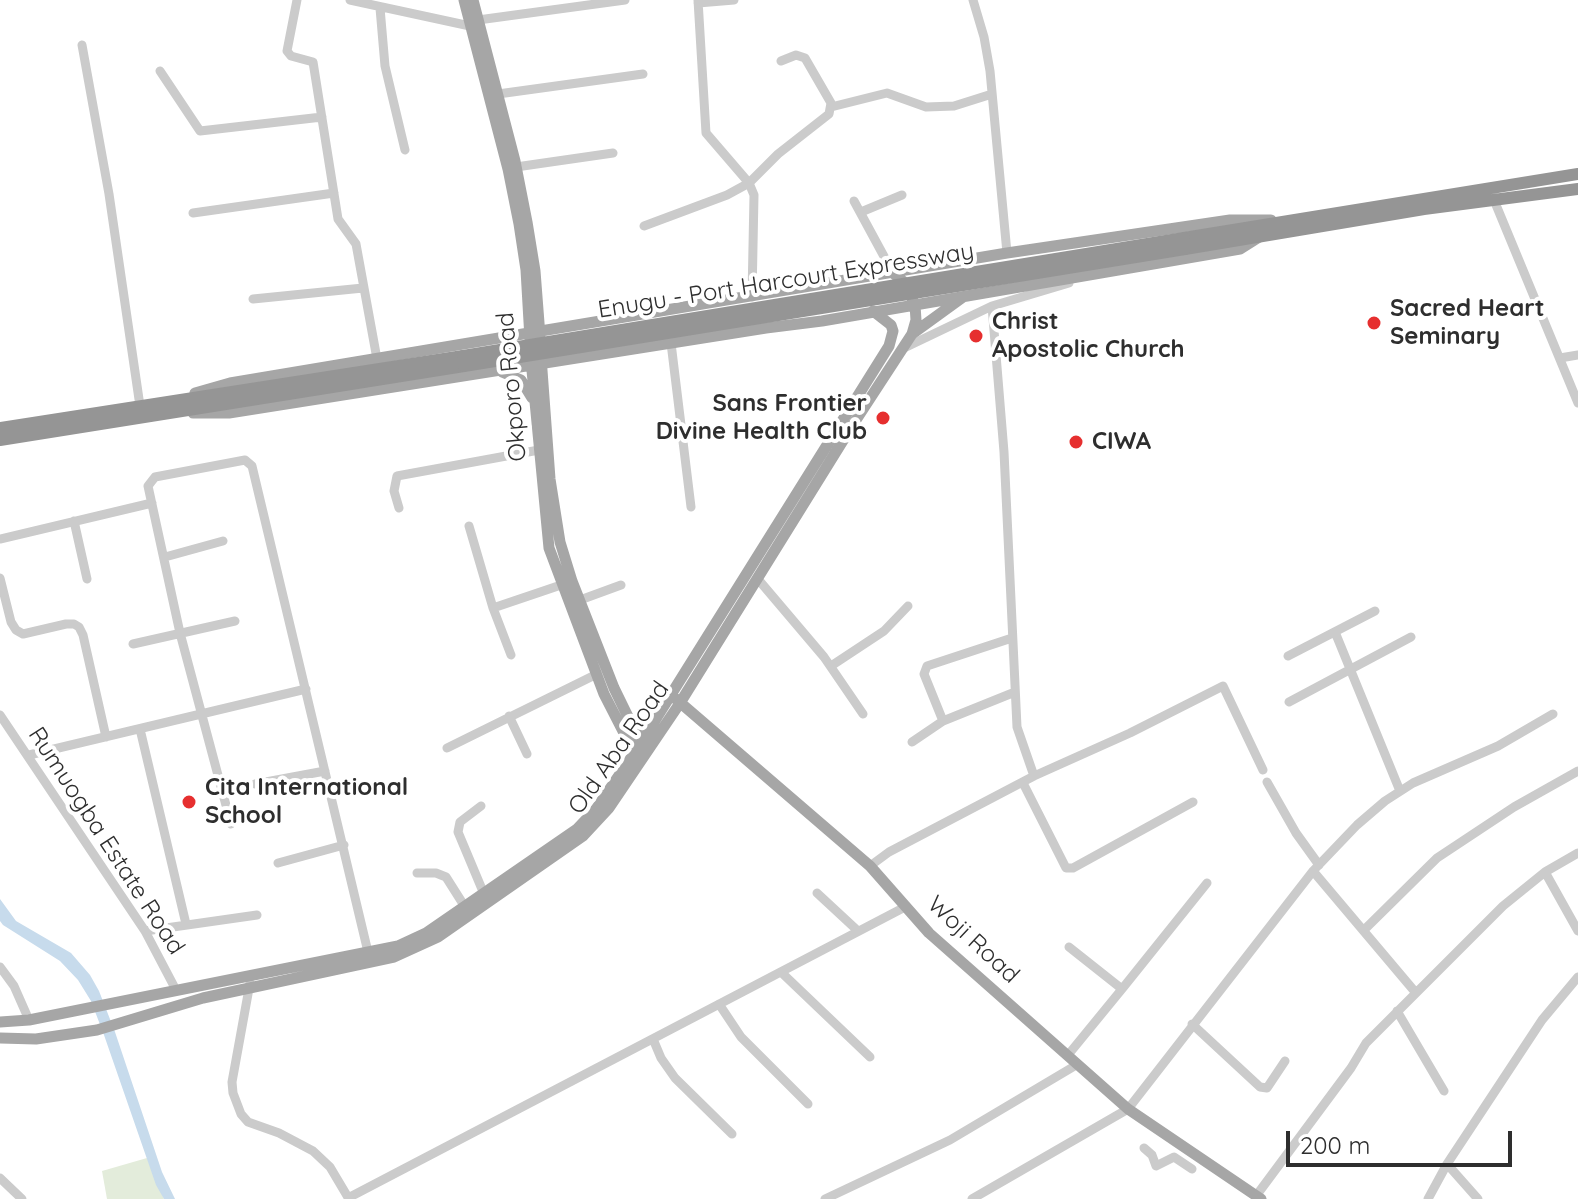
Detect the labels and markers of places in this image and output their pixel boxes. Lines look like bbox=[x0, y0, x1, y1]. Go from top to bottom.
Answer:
place label: Sacred Heart Seminary bbox=[1390, 295, 1545, 351]
place label: Christ Apostolic Church bbox=[992, 308, 1185, 364]
marker: Sacred Heart Seminary bbox=[1365, 314, 1383, 332]
marker: Christ Apostolic Church bbox=[967, 327, 985, 345]
place label: Sans Frontier Divine Health Club bbox=[656, 390, 867, 446]
marker: Sans Frontier Divine Health Club bbox=[874, 409, 892, 427]
place label: CIWA bbox=[1092, 428, 1151, 456]
marker: CIWA bbox=[1067, 433, 1085, 451]
place label: Cita International School bbox=[205, 774, 408, 830]
marker: Cita International School bbox=[180, 793, 198, 811]

